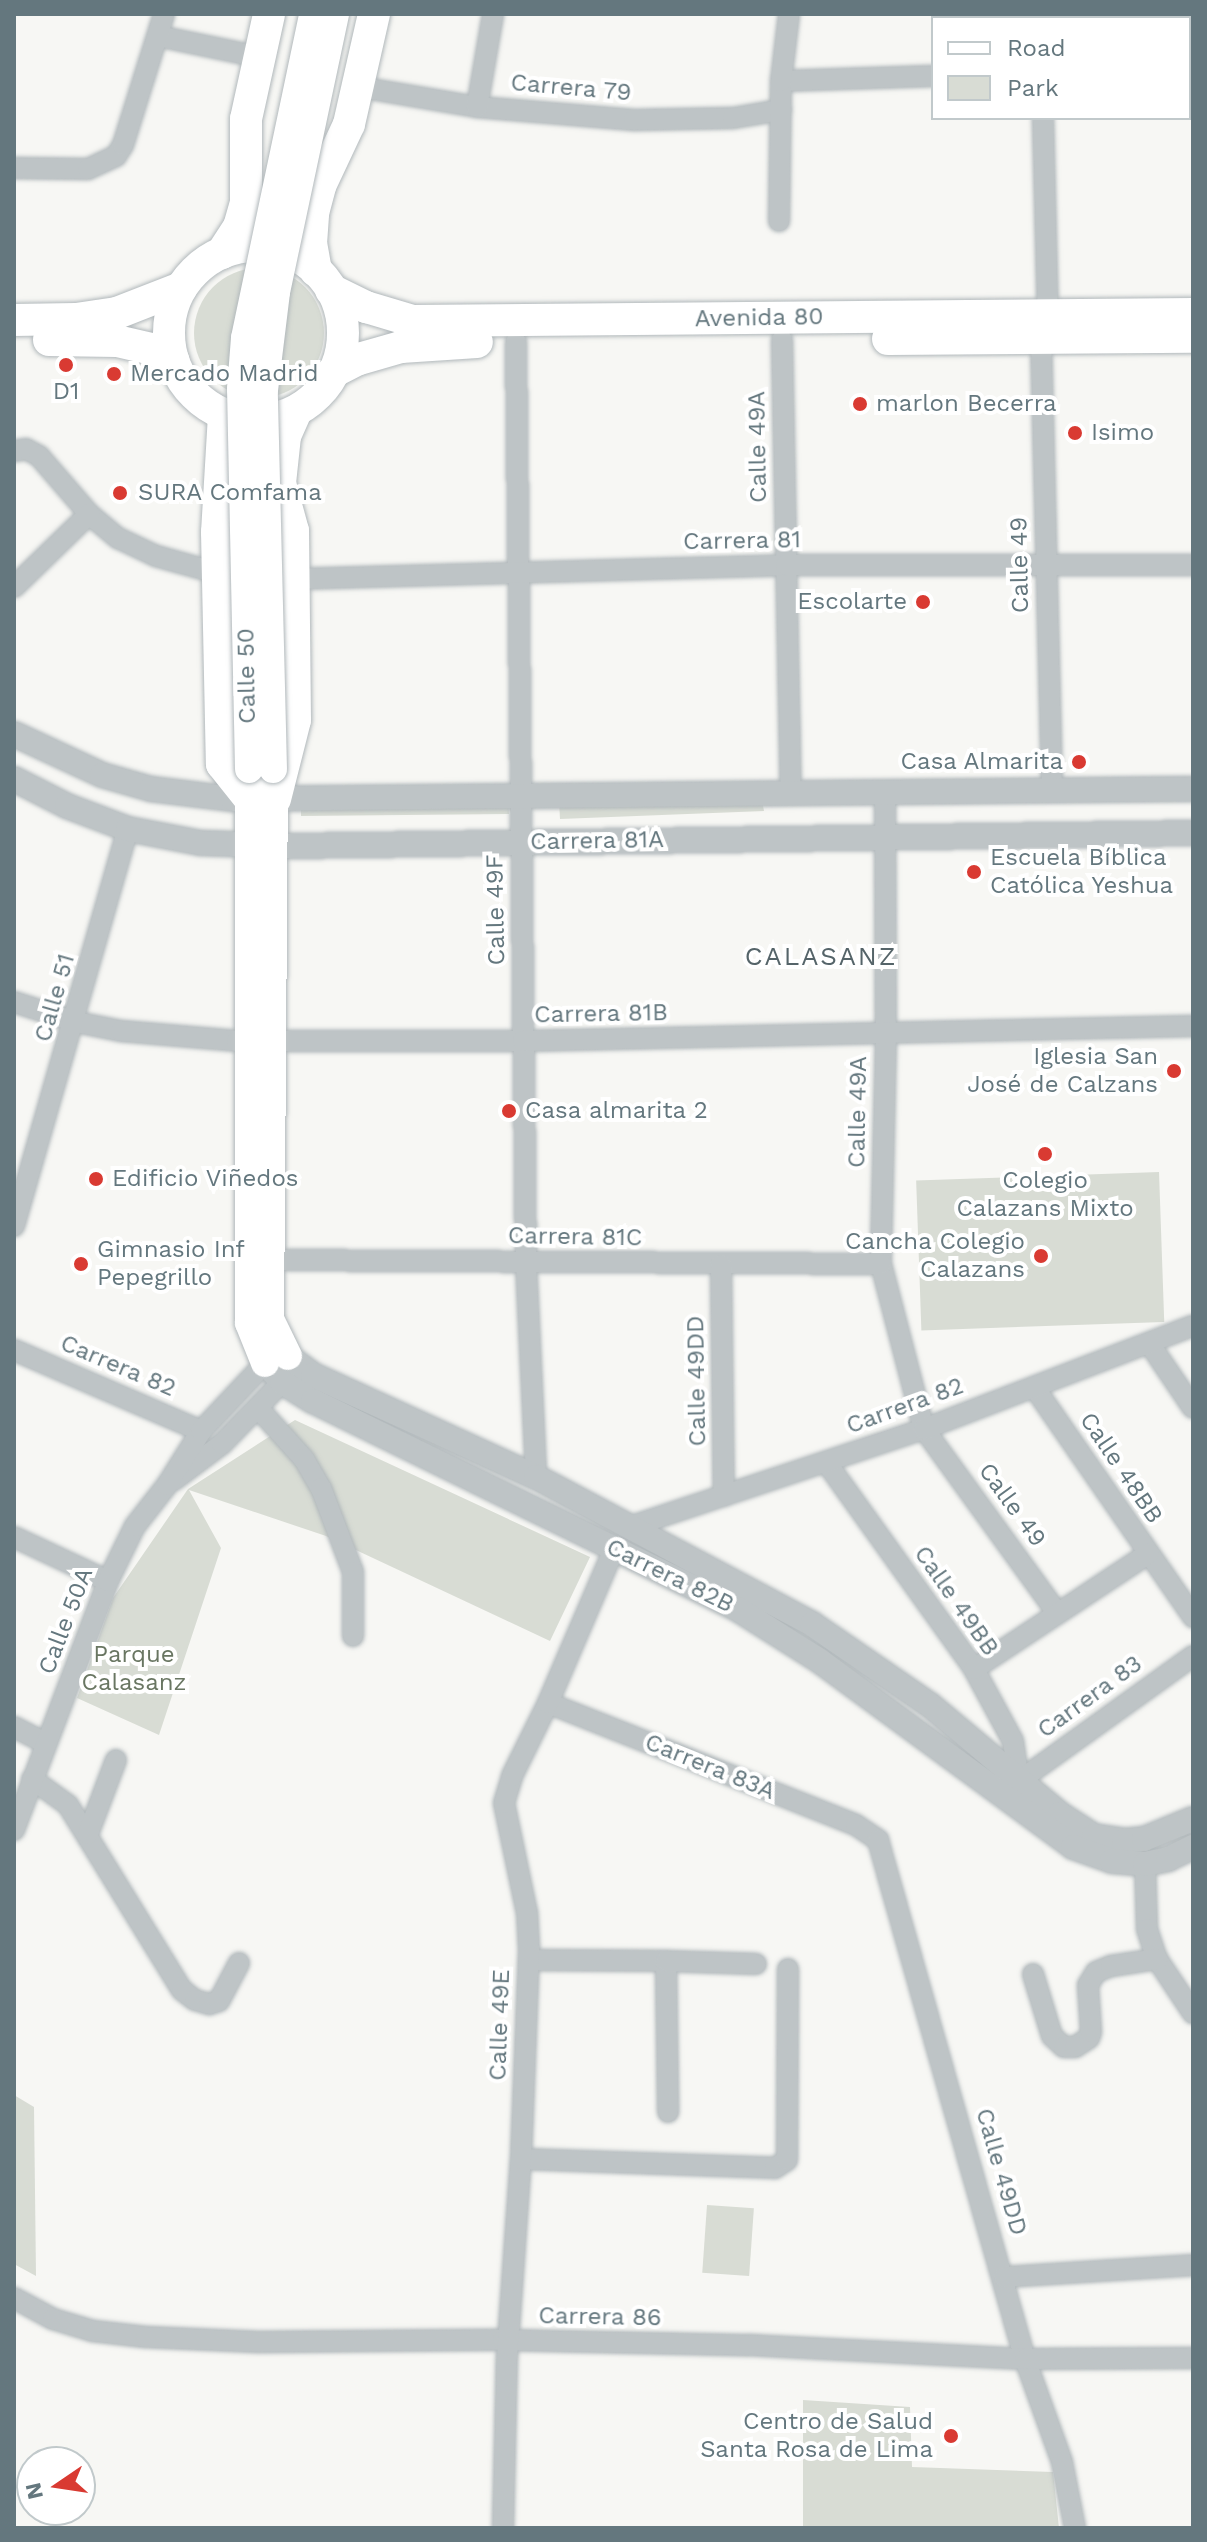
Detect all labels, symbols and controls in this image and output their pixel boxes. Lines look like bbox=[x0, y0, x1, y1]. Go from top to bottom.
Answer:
legend bbox=[931, 16, 1191, 120]
text: Road bbox=[1007, 34, 1066, 62]
street label: Carrera 79 bbox=[509, 68, 633, 108]
text: Park bbox=[1007, 74, 1059, 102]
street label: Avenida 80 bbox=[694, 302, 824, 334]
marker: D1 bbox=[57, 356, 75, 374]
place label: Mercado Madrid bbox=[130, 360, 318, 388]
marker: Mercado Madrid bbox=[105, 365, 123, 383]
place label: D1 bbox=[53, 378, 79, 406]
place label: marlon Becerra bbox=[876, 390, 1057, 418]
street label: Calle 49A bbox=[743, 391, 773, 503]
marker: marlon Becerra bbox=[851, 395, 869, 413]
place label: Isimo bbox=[1091, 419, 1154, 447]
marker: Isimo bbox=[1066, 424, 1084, 442]
place label: SURA Comfama bbox=[138, 479, 323, 507]
marker: SURA Comfama bbox=[109, 482, 131, 504]
street label: Calle 49 bbox=[1005, 517, 1035, 613]
street label: Carrera 81 bbox=[683, 526, 801, 556]
place label: Escolarte bbox=[797, 588, 907, 616]
marker: Escolarte bbox=[914, 593, 932, 611]
street label: Calle 50 bbox=[232, 628, 262, 724]
place label: Casa Almarita bbox=[899, 748, 1063, 776]
marker: Casa Almarita bbox=[1070, 753, 1088, 771]
street label: Carrera 81A bbox=[530, 825, 664, 857]
place label: Escuela Bíblica Católica Yeshua bbox=[990, 844, 1175, 900]
street label: Calle 49F bbox=[481, 854, 511, 966]
marker: Escuela Bíblica Católica Yeshua bbox=[965, 863, 983, 881]
district label: CALASANZ bbox=[745, 941, 897, 973]
street label: Calle 51 bbox=[29, 951, 81, 1045]
street label: Carrera 81B bbox=[534, 998, 668, 1030]
place label: Iglesia San José de Calzans bbox=[967, 1043, 1158, 1099]
street label: Calle 49A bbox=[843, 1056, 873, 1168]
marker: Iglesia San José de Calzans bbox=[1165, 1062, 1183, 1080]
place label: Casa almarita 2 bbox=[525, 1097, 709, 1125]
marker: Casa almarita 2 bbox=[500, 1102, 518, 1120]
marker: Colegio Calazans Mixto bbox=[1036, 1145, 1054, 1163]
place label: Edificio Viñedos bbox=[112, 1165, 299, 1193]
place label: Colegio Calazans Mixto bbox=[956, 1167, 1134, 1223]
marker: Edificio Viñedos bbox=[87, 1170, 105, 1188]
street label: Carrera 81C bbox=[507, 1221, 643, 1253]
place label: Cancha Colegio Calazans bbox=[844, 1228, 1025, 1284]
place label: Gimnasio Inf Pepegrillo bbox=[97, 1236, 245, 1292]
marker: Cancha Colegio Calazans bbox=[1032, 1247, 1050, 1265]
marker: Gimnasio Inf Pepegrillo bbox=[72, 1255, 90, 1273]
street label: Calle 49DD bbox=[681, 1315, 713, 1447]
street label: Carrera 82 bbox=[56, 1329, 180, 1403]
street label: Carrera 82 bbox=[842, 1371, 968, 1441]
street label: Calle 48BB bbox=[1073, 1407, 1169, 1529]
street label: Calle 49 bbox=[972, 1458, 1052, 1552]
street label: Carrera 82B bbox=[601, 1533, 739, 1619]
street label: Calle 49BB bbox=[908, 1540, 1004, 1662]
street label: Calle 50A bbox=[33, 1564, 99, 1678]
park label: Parque Calasanz bbox=[82, 1641, 186, 1697]
street label: Carrera 83 bbox=[1032, 1649, 1148, 1745]
street label: Carrera 83A bbox=[640, 1728, 780, 1806]
street label: Calle 49E bbox=[484, 1969, 516, 2081]
street label: Calle 49DD bbox=[969, 2105, 1033, 2239]
street label: Carrera 86 bbox=[538, 2302, 662, 2332]
place label: Centro de Salud Santa Rosa de Lima bbox=[699, 2408, 933, 2464]
marker: Centro de Salud Santa Rosa de Lima bbox=[940, 2425, 962, 2447]
north arrow bbox=[16, 2446, 96, 2526]
text: N bbox=[20, 2480, 48, 2502]

